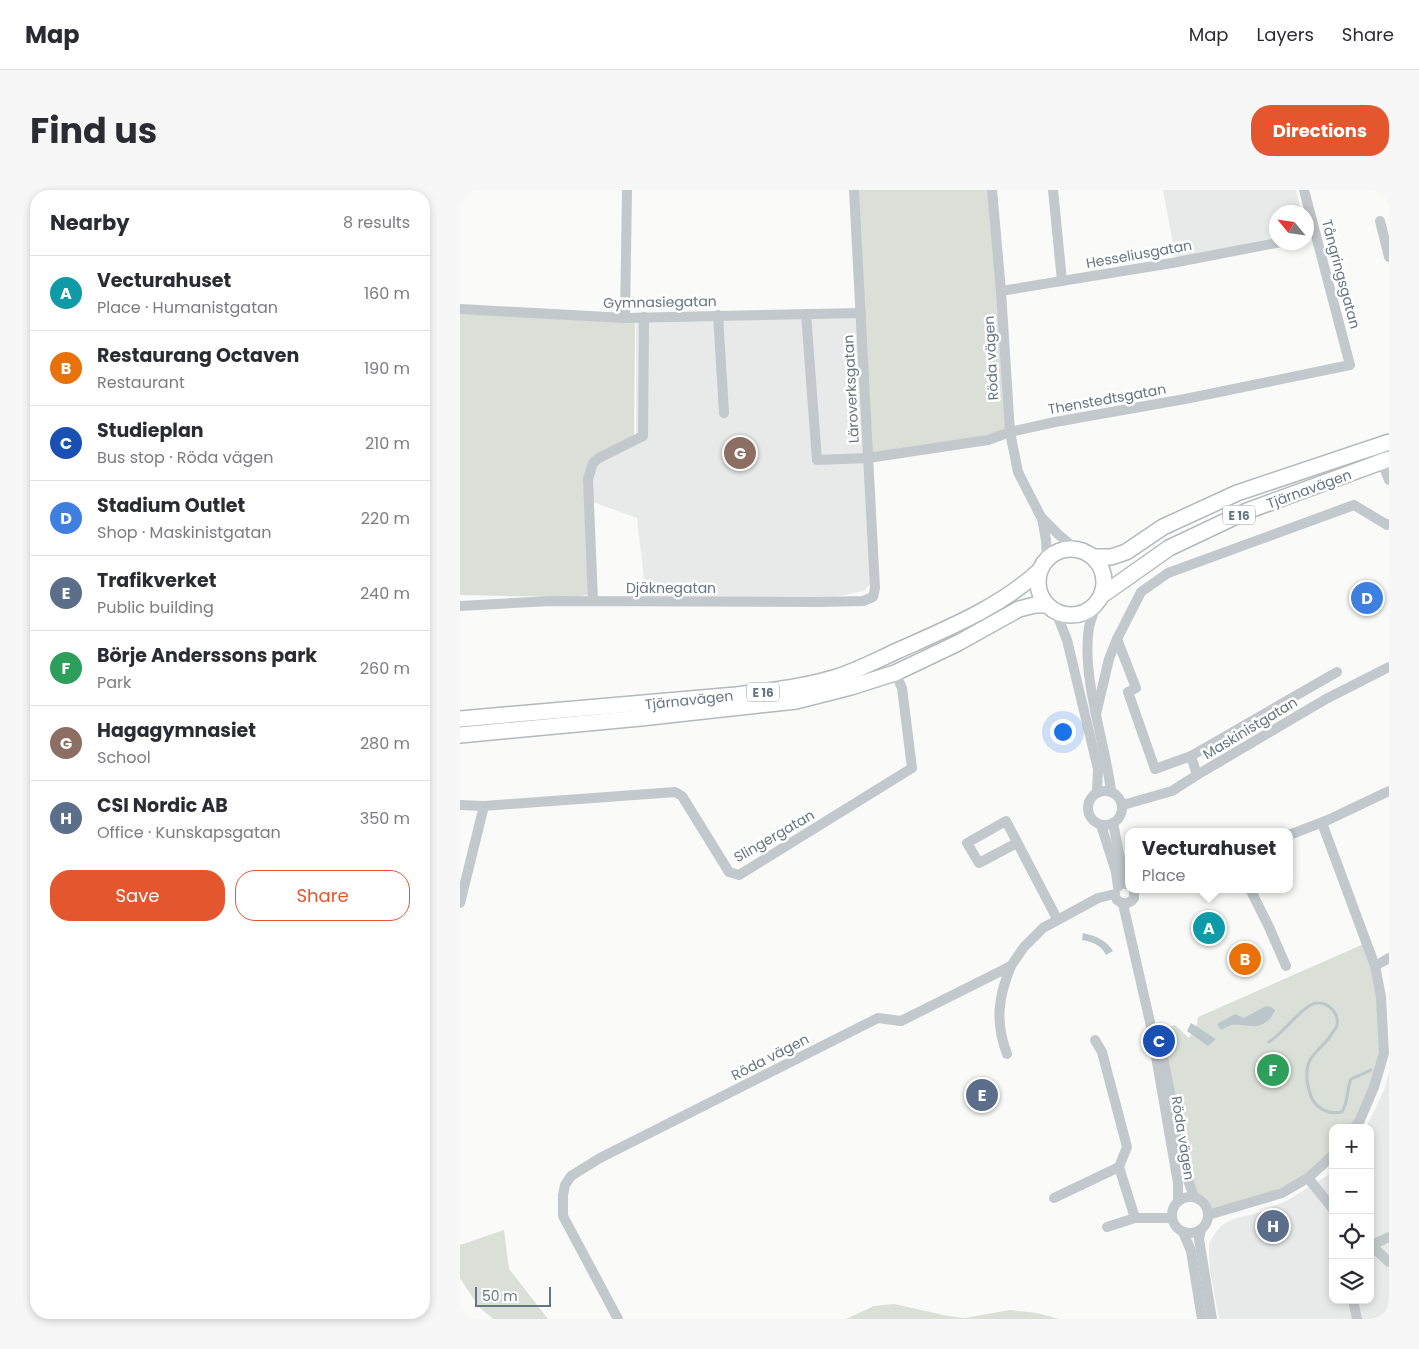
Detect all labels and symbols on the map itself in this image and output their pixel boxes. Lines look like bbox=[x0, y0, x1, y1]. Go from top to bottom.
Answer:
north arrow bbox=[1269, 205, 1314, 250]
street label: Tångringsgatan bbox=[1317, 217, 1365, 331]
street label: Hesseliusgatan bbox=[1084, 235, 1194, 273]
street label: Gymnasiegatan bbox=[603, 291, 717, 313]
street label: Röda vägen bbox=[979, 315, 1003, 401]
street label: Läroverksgatan bbox=[838, 334, 864, 444]
street label: Thenstedtsgatan bbox=[1046, 379, 1168, 419]
pin: G bbox=[724, 434, 756, 472]
street label: Tjärnavägen bbox=[1264, 464, 1354, 514]
road number: E 16 bbox=[1223, 506, 1255, 524]
street label: Djäknegatan bbox=[626, 578, 716, 598]
pin: D bbox=[1351, 579, 1383, 617]
road number: E 16 bbox=[747, 682, 779, 702]
street label: Tjärnavägen bbox=[644, 685, 734, 715]
street label: Maskinistgatan bbox=[1199, 692, 1301, 764]
your location bbox=[1050, 719, 1076, 745]
street label: Slingergatan bbox=[730, 805, 818, 867]
pin: A bbox=[1193, 909, 1225, 947]
pin: B bbox=[1229, 940, 1261, 978]
pin: C bbox=[1143, 1022, 1175, 1060]
street label: Röda vägen bbox=[728, 1029, 812, 1085]
pin: F bbox=[1257, 1051, 1289, 1089]
pin: E bbox=[966, 1076, 998, 1114]
street label: Röda vägen bbox=[1167, 1095, 1199, 1181]
pin: H bbox=[1257, 1207, 1289, 1245]
scale bar bbox=[475, 1284, 551, 1307]

